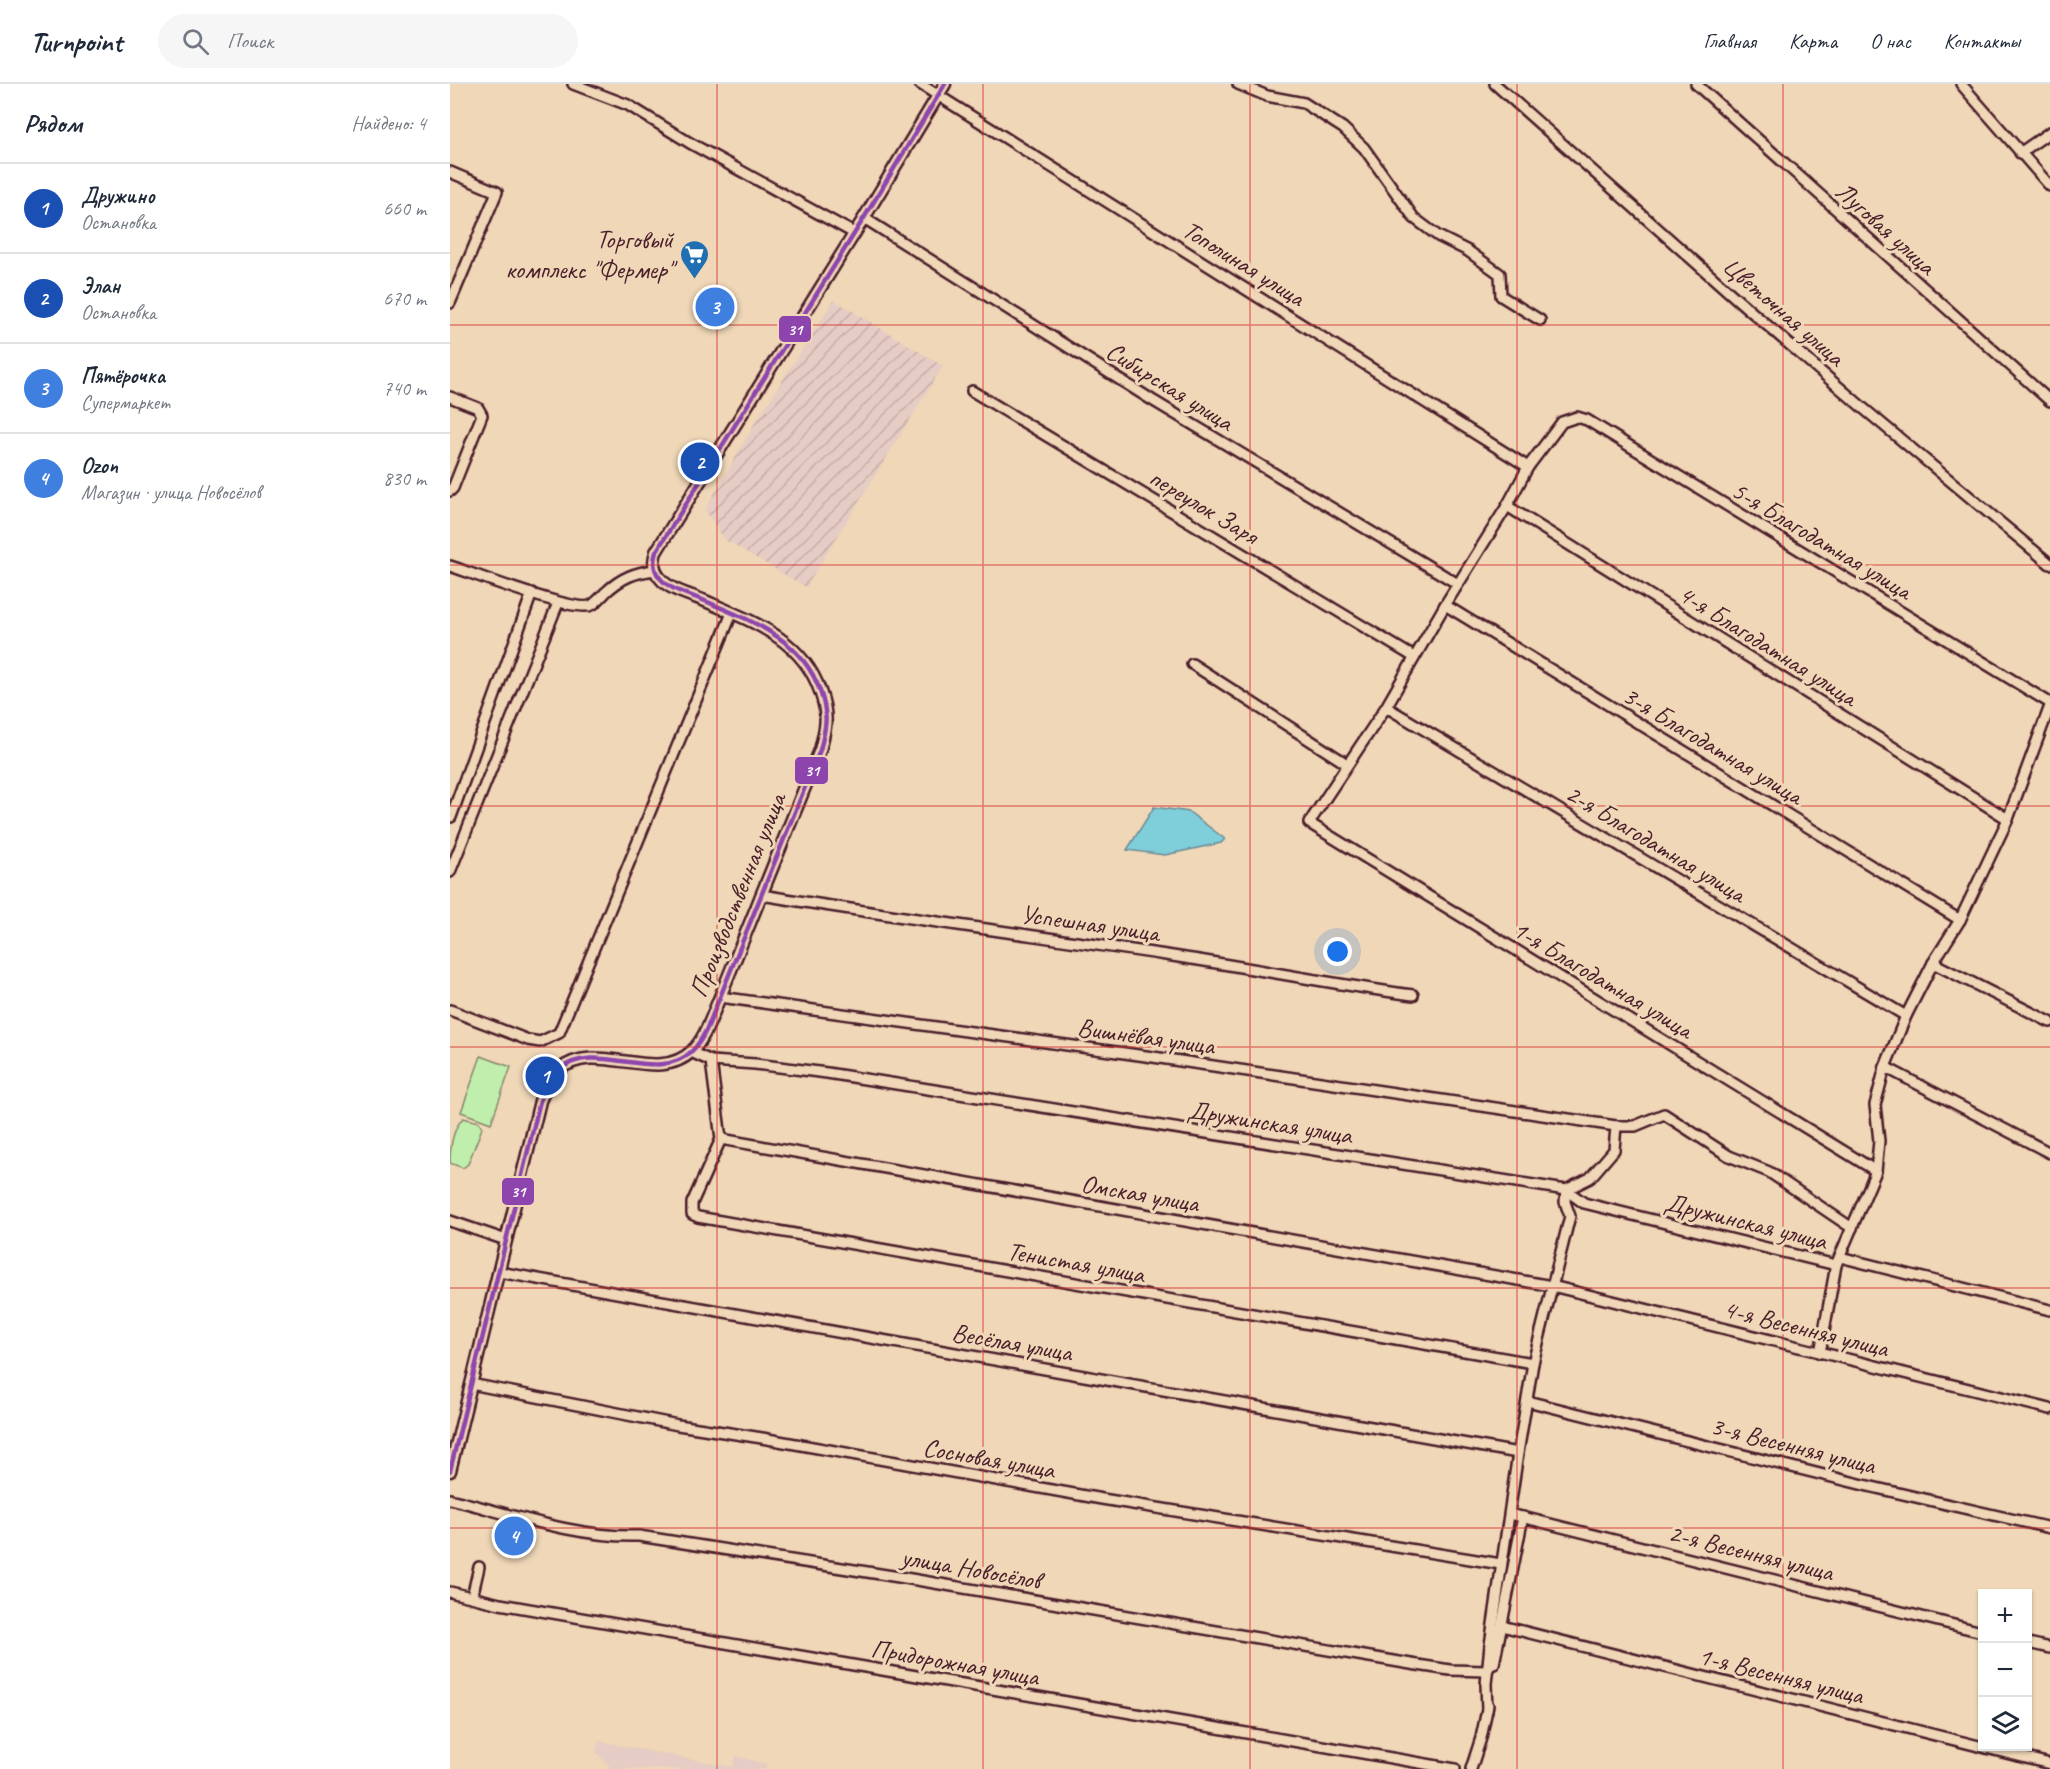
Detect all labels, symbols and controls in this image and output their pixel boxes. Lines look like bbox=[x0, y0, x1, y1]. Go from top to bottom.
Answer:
search box bbox=[158, 14, 578, 68]
text: Turnpoint bbox=[30, 24, 122, 59]
icon: search bbox=[179, 25, 212, 58]
text: Поиск bbox=[227, 27, 273, 55]
text: Главная bbox=[1703, 28, 1756, 54]
text: Карта bbox=[1789, 28, 1837, 54]
text: О нас bbox=[1870, 28, 1911, 54]
text: Контакты bbox=[1944, 28, 2020, 54]
text: Рядом bbox=[24, 107, 82, 140]
text: Найдено: 4 bbox=[351, 111, 426, 136]
street label: Луговая улица bbox=[1829, 175, 1944, 283]
text: Дружино bbox=[81, 182, 155, 210]
text: 1 bbox=[39, 196, 48, 221]
text: 660 m bbox=[383, 196, 426, 221]
text: Остановка bbox=[81, 210, 156, 235]
street label: Тополиная улица bbox=[1177, 213, 1312, 315]
place label: Торговый комплекс "Фермер" bbox=[505, 223, 678, 286]
supermarket icon: Торговый комплекс "Фермер" bbox=[678, 238, 710, 280]
street label: Цветочная улица bbox=[1716, 249, 1853, 374]
text: Элан bbox=[81, 272, 120, 300]
pin: 3 bbox=[696, 284, 734, 330]
text: 2 bbox=[39, 286, 48, 311]
text: 670 m bbox=[383, 286, 426, 311]
text: Остановка bbox=[81, 300, 156, 325]
line badge: 31 bbox=[778, 315, 812, 343]
text: 31 bbox=[788, 320, 804, 340]
street label: Сибирская улица bbox=[1100, 334, 1241, 439]
text: Пятёрочка bbox=[81, 362, 165, 390]
text: 3 bbox=[39, 376, 48, 401]
text: 740 m bbox=[383, 376, 426, 401]
text: Супермаркет bbox=[81, 390, 170, 415]
pin: 2 bbox=[680, 440, 720, 484]
text: Ozon bbox=[81, 452, 118, 480]
street label: переулок Заря bbox=[1143, 461, 1266, 553]
text: 4 bbox=[39, 466, 48, 491]
text: 830 m bbox=[383, 466, 426, 491]
street label: 5-я Благодатная улица bbox=[1726, 474, 1920, 608]
text: Магазин · улица Новосёлов bbox=[81, 480, 261, 505]
street label: 4-я Благодатная улица bbox=[1672, 577, 1865, 715]
street label: 3-я Благодатная улица bbox=[1617, 679, 1811, 813]
line badge: 31 bbox=[794, 756, 829, 785]
text: 31 bbox=[805, 761, 821, 781]
street label: 2-я Благодатная улица bbox=[1560, 777, 1754, 911]
street label: Производственная улица bbox=[682, 786, 794, 1002]
street label: Успешная улица bbox=[1019, 897, 1164, 950]
street label: 1-я Благодатная улица bbox=[1507, 913, 1701, 1047]
your location bbox=[1323, 937, 1352, 966]
street label: Вишнёвая улица bbox=[1075, 1011, 1218, 1063]
pin: 1 bbox=[526, 1054, 565, 1098]
street label: Дружинская улица bbox=[1185, 1093, 1356, 1152]
street label: Омская улица bbox=[1079, 1167, 1203, 1220]
line badge: 31 bbox=[501, 1177, 535, 1206]
text: 31 bbox=[511, 1182, 527, 1202]
street label: Дружинская улица bbox=[1661, 1185, 1832, 1258]
street label: Тенистая улица bbox=[1005, 1234, 1149, 1291]
street label: 4-я Весенняя улица bbox=[1720, 1292, 1893, 1365]
street label: Весёлая улица bbox=[949, 1316, 1076, 1370]
street label: 3-я Весенняя улица bbox=[1707, 1409, 1880, 1482]
street label: Сосновая улица bbox=[921, 1431, 1059, 1487]
pin: 4 bbox=[494, 1514, 534, 1558]
street label: 2-я Весенняя улица bbox=[1665, 1516, 1838, 1589]
street label: улица Новосёлов bbox=[897, 1540, 1047, 1598]
map controls bbox=[1978, 1589, 2032, 1751]
button: + bbox=[1978, 1589, 2032, 1643]
street label: Придорожная улица bbox=[869, 1632, 1043, 1694]
street label: 1-я Весенняя улица bbox=[1695, 1639, 1868, 1712]
button: − bbox=[1978, 1643, 2032, 1697]
button: layers bbox=[1978, 1697, 2032, 1751]

